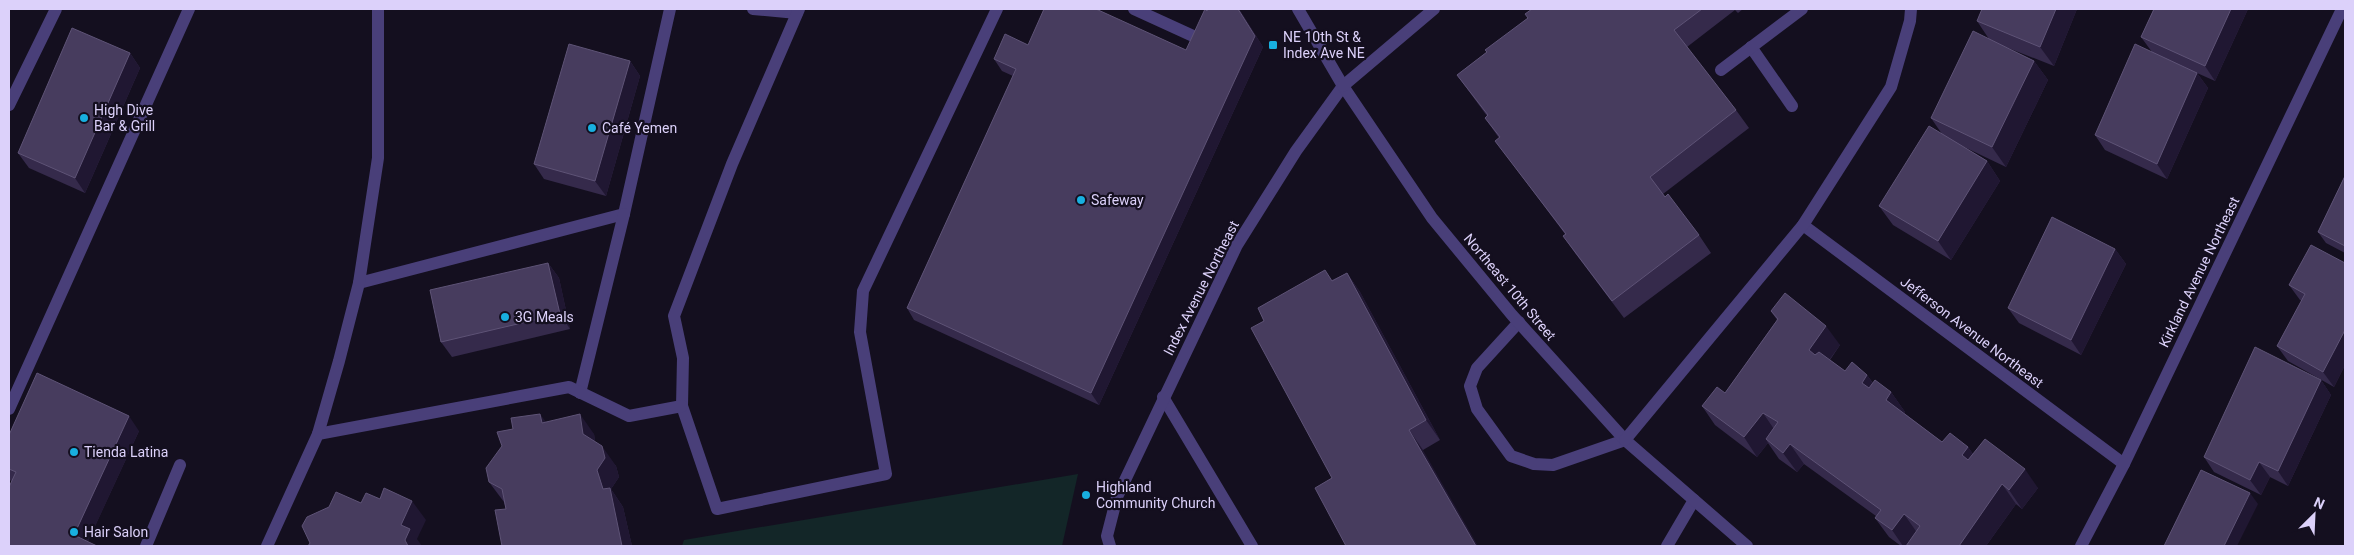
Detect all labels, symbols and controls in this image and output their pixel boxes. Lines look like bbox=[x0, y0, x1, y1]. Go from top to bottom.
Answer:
place label: NE 10th St & Index Ave NE bbox=[1283, 29, 1365, 61]
marker: NE 10th St & Index Ave NE bbox=[1267, 39, 1279, 51]
place label: High Dive Bar & Grill bbox=[94, 102, 155, 134]
marker: High Dive Bar & Grill bbox=[78, 112, 90, 124]
place label: Café Yemen bbox=[602, 120, 677, 136]
marker: Café Yemen bbox=[586, 122, 598, 134]
place label: Safeway bbox=[1091, 192, 1144, 208]
marker: Safeway bbox=[1075, 194, 1087, 206]
street label: Kirkland Avenue Northeast bbox=[2156, 194, 2243, 350]
street label: Index Avenue Northeast bbox=[1160, 218, 1242, 358]
street label: Northeast 10th Street bbox=[1461, 230, 1559, 344]
street label: Jefferson Avenue Northeast bbox=[1897, 273, 2047, 391]
place label: 3G Meals bbox=[515, 309, 574, 325]
marker: 3G Meals bbox=[499, 311, 511, 323]
place label: Tienda Latina bbox=[84, 444, 168, 460]
marker: Tienda Latina bbox=[68, 446, 80, 458]
place label: Highland Community Church bbox=[1096, 479, 1215, 511]
marker: Highland Community Church bbox=[1080, 489, 1092, 501]
north arrow bbox=[2289, 490, 2339, 540]
text: N bbox=[2312, 494, 2327, 512]
place label: Hair Salon bbox=[84, 524, 148, 540]
marker: Hair Salon bbox=[68, 526, 80, 538]

